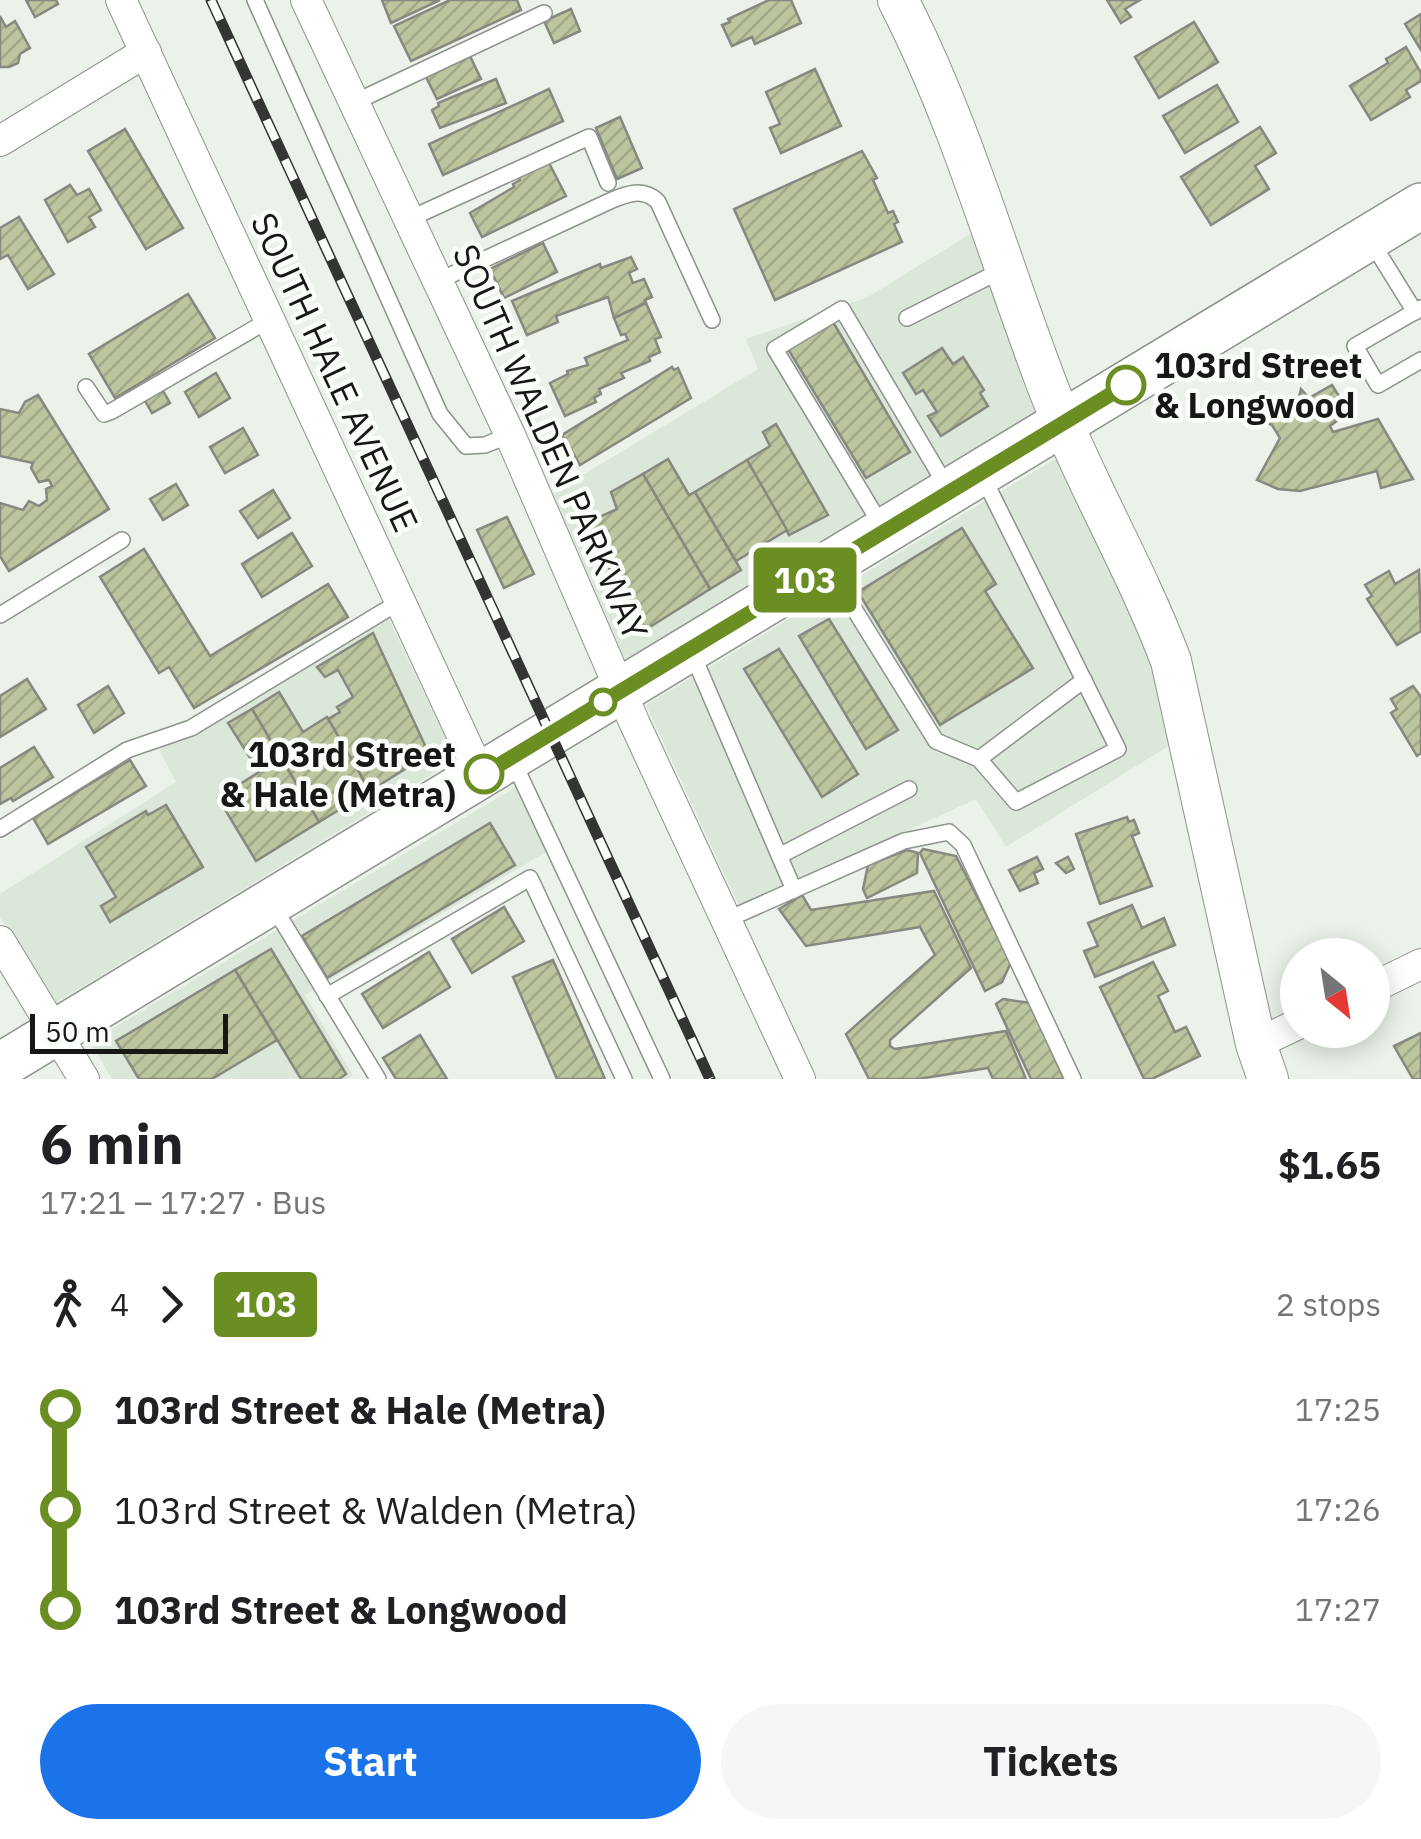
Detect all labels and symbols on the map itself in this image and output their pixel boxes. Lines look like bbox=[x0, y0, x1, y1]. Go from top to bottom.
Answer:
street label: SOUTH HALE AVENUE bbox=[241, 205, 429, 539]
street label: SOUTH WALDEN PARKWAY bbox=[443, 237, 659, 647]
place label: 103rd Street & Longwood bbox=[1154, 342, 1362, 428]
marker: 103rd Street & Longwood bbox=[1107, 366, 1145, 404]
line badge: 103 bbox=[748, 548, 862, 612]
unlabelled marker bbox=[590, 689, 616, 715]
place label: 103rd Street & Hale (Metra) bbox=[220, 731, 456, 817]
marker: 103rd Street & Hale (Metra) bbox=[465, 755, 503, 793]
north arrow bbox=[1280, 938, 1390, 1048]
scale bar bbox=[30, 1009, 228, 1054]

